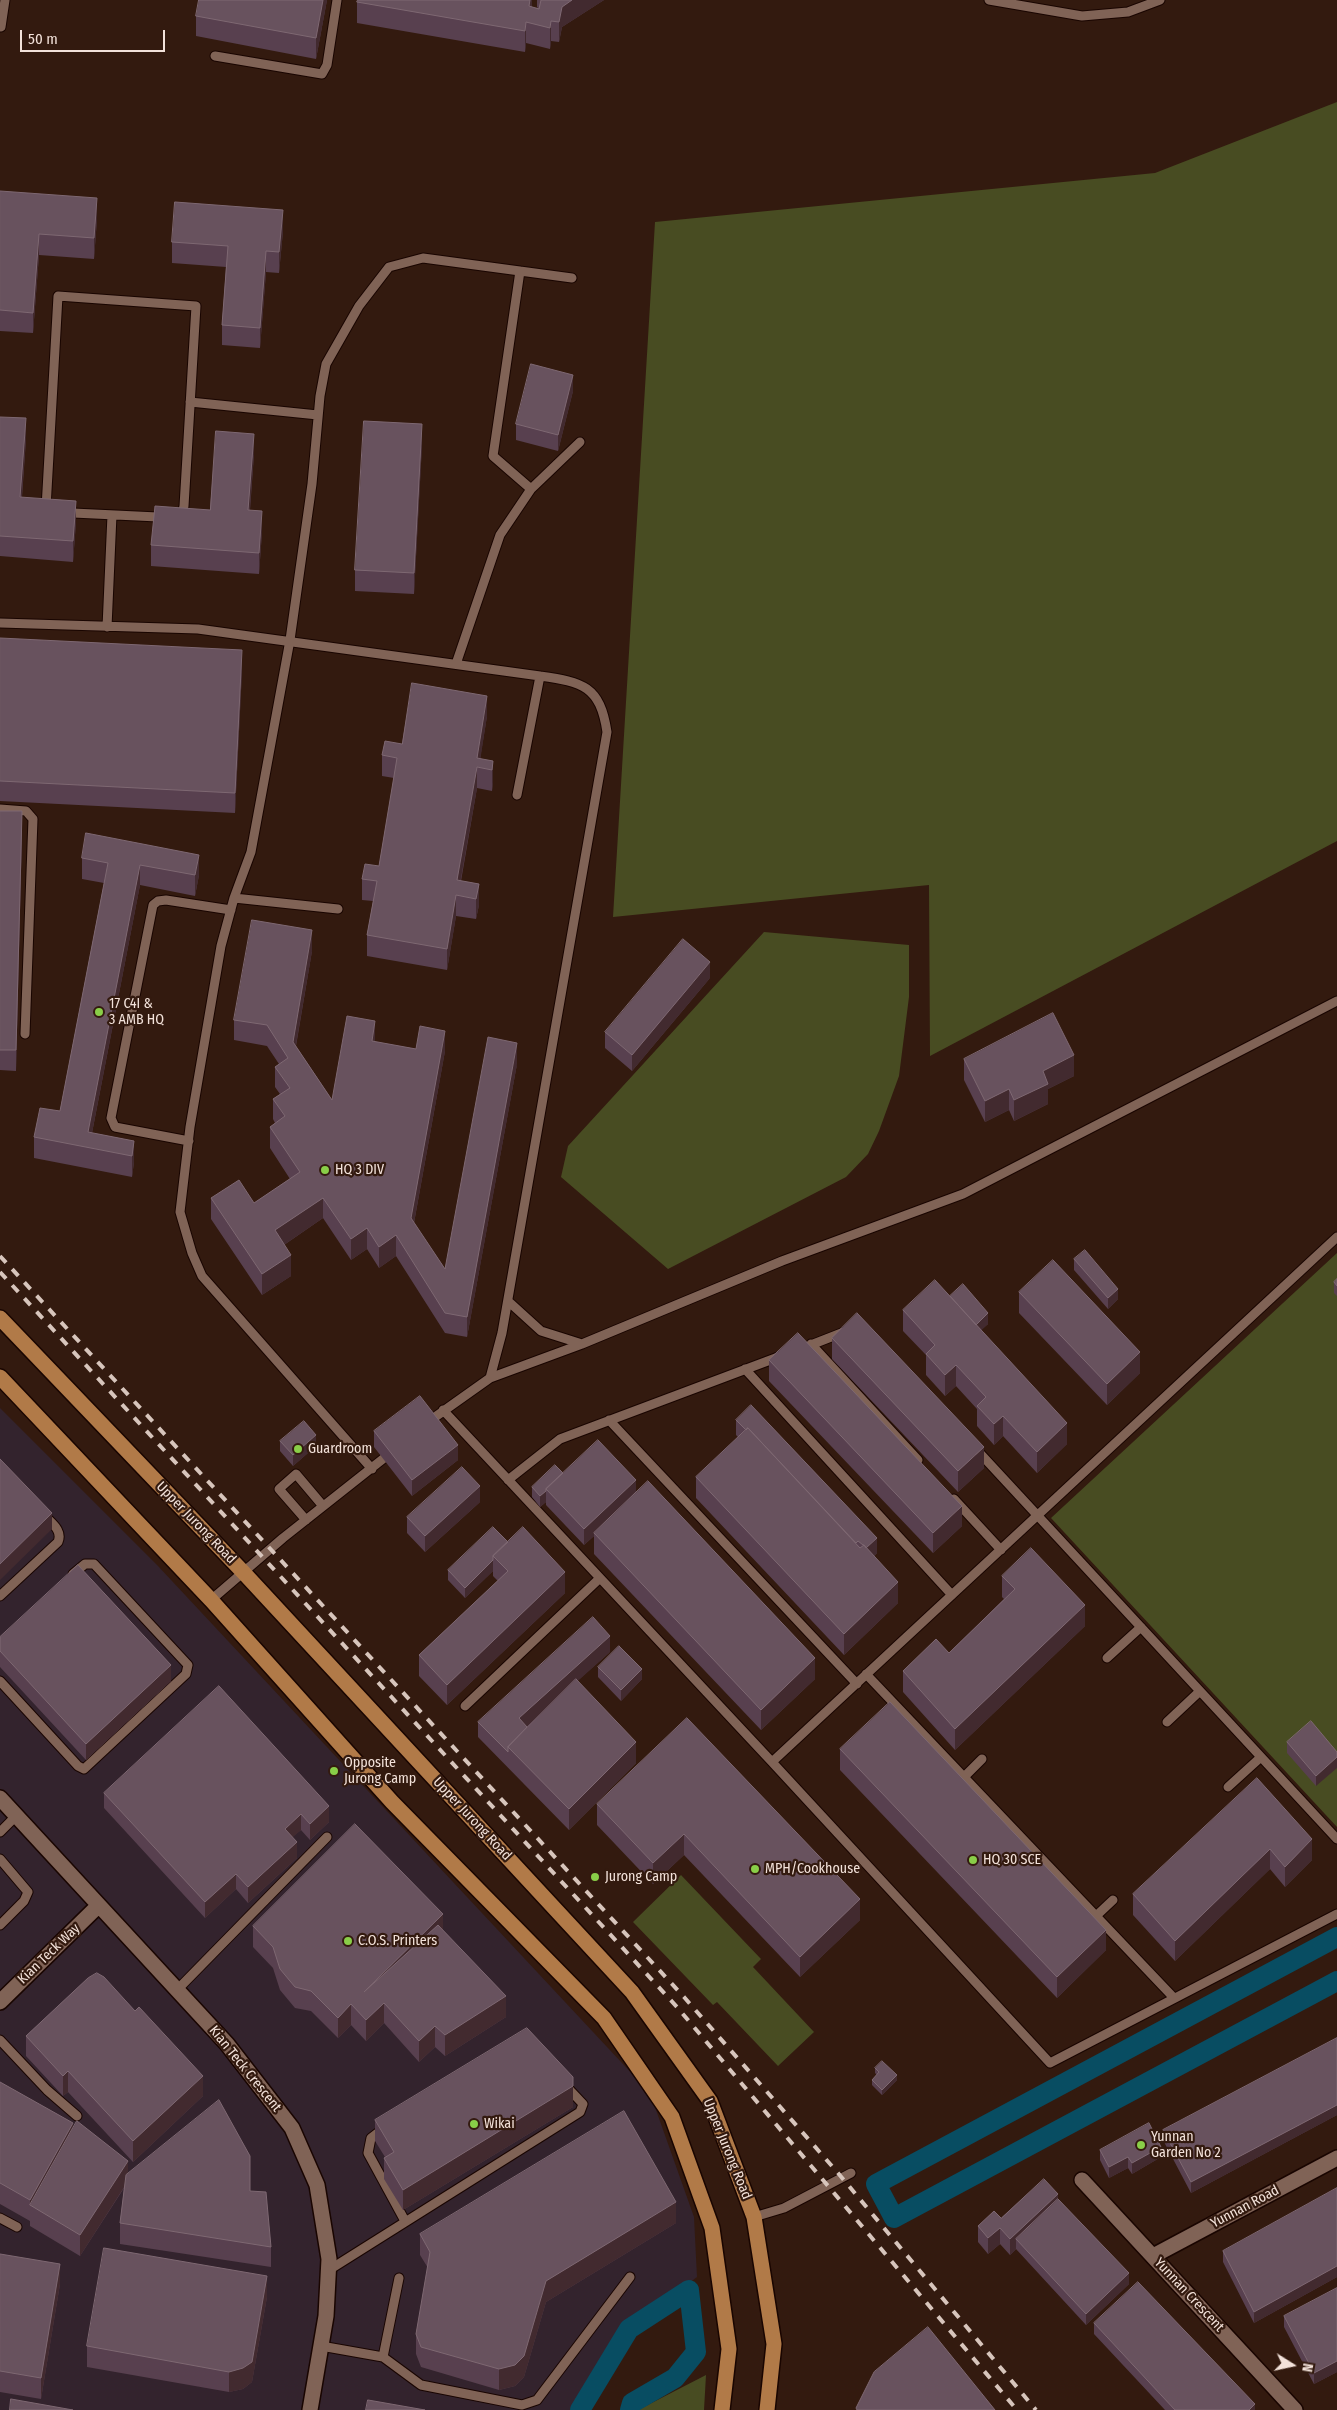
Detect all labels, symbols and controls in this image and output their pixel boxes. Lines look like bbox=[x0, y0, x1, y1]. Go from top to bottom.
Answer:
scale bar bbox=[22, 20, 168, 52]
text: 50 m bbox=[28, 30, 58, 48]
place label: 17 C4I & 3 AMB HQ bbox=[109, 996, 164, 1028]
marker: 17 C4I & 3 AMB HQ bbox=[93, 1006, 105, 1018]
place label: HQ 3 DIV bbox=[335, 1162, 384, 1178]
marker: HQ 3 DIV bbox=[319, 1164, 331, 1176]
place label: Guardroom bbox=[308, 1441, 372, 1457]
marker: Guardroom bbox=[292, 1443, 304, 1455]
street label: Upper Jurong Road bbox=[153, 1479, 239, 1567]
place label: Opposite Jurong Camp bbox=[344, 1755, 416, 1788]
marker: Opposite Jurong Camp bbox=[328, 1765, 340, 1777]
street label: Upper Jurong Road bbox=[429, 1774, 515, 1864]
place label: HQ 30 SCE bbox=[983, 1852, 1041, 1868]
marker: HQ 30 SCE bbox=[967, 1854, 979, 1866]
place label: MPH/Cookhouse bbox=[765, 1861, 860, 1877]
marker: MPH/Cookhouse bbox=[749, 1863, 761, 1875]
place label: Jurong Camp bbox=[605, 1869, 677, 1885]
marker: Jurong Camp bbox=[589, 1871, 601, 1883]
street label: Kian Teck Way bbox=[14, 1920, 84, 1988]
place label: C.O.S. Printers bbox=[358, 1933, 437, 1949]
marker: C.O.S. Printers bbox=[342, 1935, 354, 1947]
street label: Kian Teck Crescent bbox=[205, 2023, 285, 2115]
street label: Upper Jurong Road bbox=[699, 2096, 755, 2202]
place label: Wikai bbox=[484, 2116, 515, 2132]
marker: Wikai bbox=[468, 2118, 480, 2130]
place label: Yunnan Garden No 2 bbox=[1151, 2129, 1221, 2162]
marker: Yunnan Garden No 2 bbox=[1135, 2139, 1147, 2151]
street label: Yunnan Road bbox=[1208, 2182, 1282, 2232]
street label: Yunnan Crescent bbox=[1151, 2255, 1227, 2335]
north arrow bbox=[1267, 2340, 1317, 2390]
text: N bbox=[1298, 2362, 1316, 2373]

